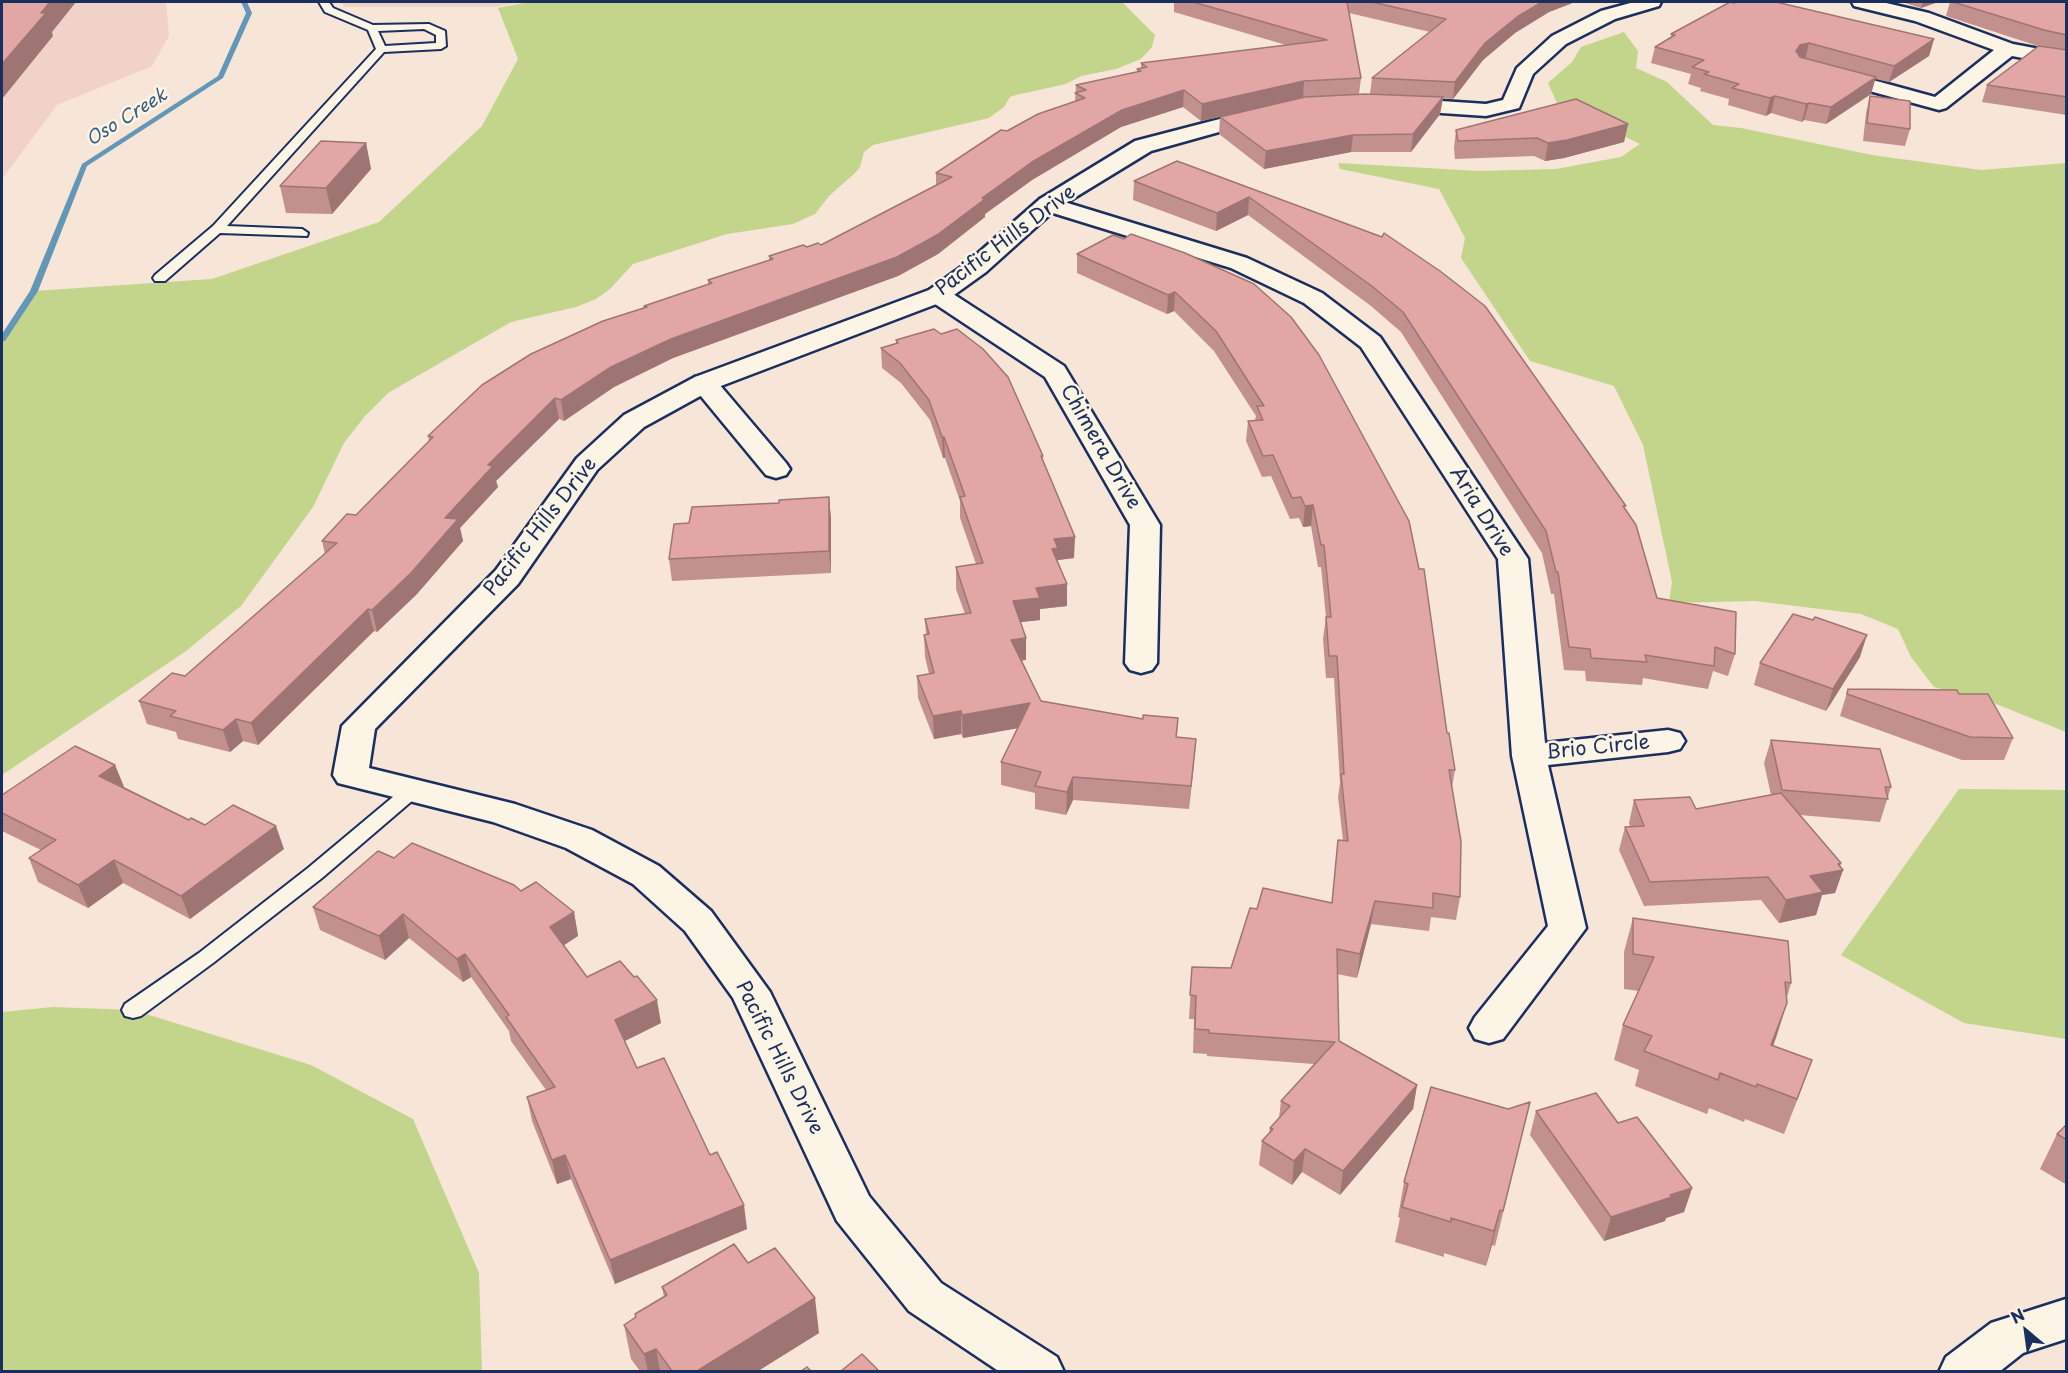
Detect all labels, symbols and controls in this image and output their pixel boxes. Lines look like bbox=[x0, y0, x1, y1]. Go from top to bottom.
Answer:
water label: Oso Creek bbox=[83, 85, 171, 151]
street label: Pacific Hills Drive bbox=[931, 181, 1081, 301]
street label: Chimera Drive bbox=[1055, 380, 1145, 514]
street label: Pacific Hills Drive bbox=[480, 453, 602, 601]
street label: Aria Drive bbox=[1444, 463, 1518, 561]
street label: Brio Circle bbox=[1545, 731, 1651, 765]
street label: Pacific Hills Drive bbox=[730, 977, 828, 1139]
north arrow bbox=[1996, 1301, 2056, 1361]
text: N bbox=[2006, 1302, 2029, 1329]

